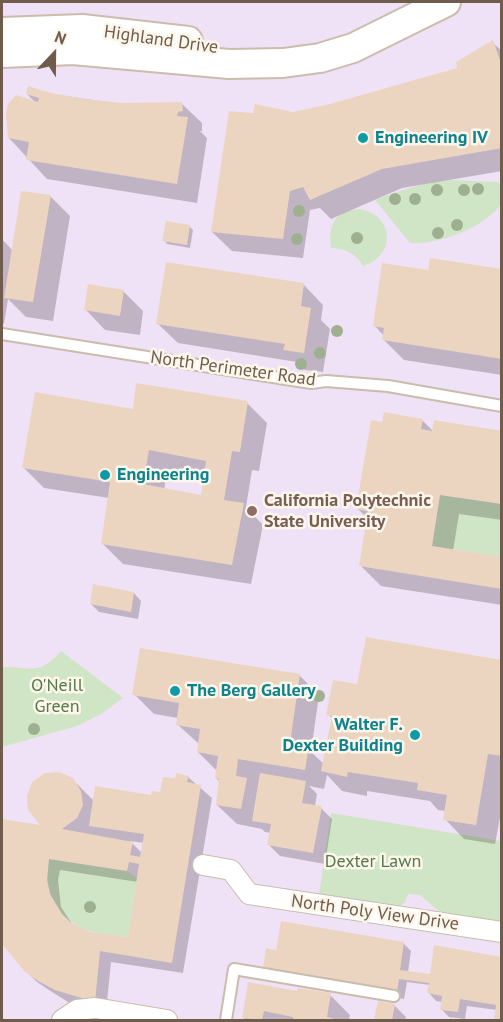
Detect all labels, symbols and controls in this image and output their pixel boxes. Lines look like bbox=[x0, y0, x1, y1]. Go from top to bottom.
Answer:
street label: Highland Drive bbox=[102, 21, 220, 59]
north arrow bbox=[24, 24, 84, 84]
text: N bbox=[52, 26, 69, 49]
place label: Engineering IV bbox=[375, 127, 488, 149]
marker: Engineering IV bbox=[356, 131, 370, 145]
street label: North Perimeter Road bbox=[149, 347, 317, 391]
place label: Engineering bbox=[117, 464, 209, 486]
marker: Engineering bbox=[98, 468, 112, 482]
place label: California Polytechnic State University bbox=[264, 490, 431, 532]
marker: California Polytechnic State University bbox=[245, 504, 259, 518]
park label: O'Neill Green bbox=[31, 675, 83, 718]
place label: The Berg Gallery bbox=[187, 680, 316, 702]
marker: The Berg Gallery bbox=[168, 684, 182, 698]
place label: Walter F. Dexter Building bbox=[282, 714, 403, 756]
marker: Walter F. Dexter Building bbox=[408, 728, 422, 742]
park label: Dexter Lawn bbox=[325, 851, 421, 873]
street label: North Poly View Drive bbox=[290, 891, 460, 935]

